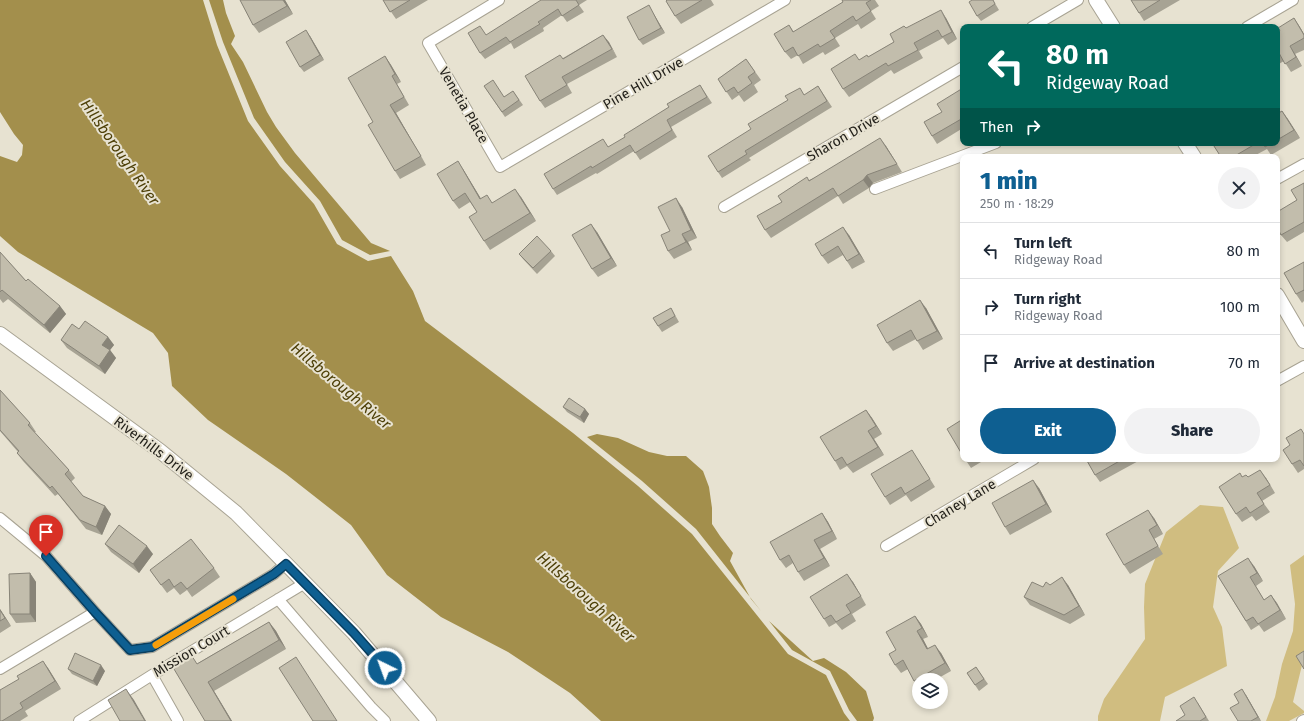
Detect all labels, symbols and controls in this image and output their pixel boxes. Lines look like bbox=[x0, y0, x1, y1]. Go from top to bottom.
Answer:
text: 80 m bbox=[1046, 38, 1109, 71]
icon: left bbox=[980, 40, 1032, 92]
street label: Pine Hill Drive bbox=[600, 54, 686, 113]
street label: Venetia Place bbox=[435, 64, 492, 146]
text: Ridgeway Road bbox=[1046, 72, 1169, 94]
water label: Hillsborough River bbox=[77, 96, 164, 209]
street label: Sharon Drive bbox=[804, 110, 883, 165]
icon: right bbox=[1022, 116, 1044, 138]
text: Then bbox=[980, 118, 1014, 136]
text: 1 min bbox=[980, 167, 1038, 195]
button: close bbox=[1218, 167, 1260, 209]
text: 250 m · 18:29 bbox=[980, 196, 1054, 211]
text: Turn left bbox=[1014, 234, 1072, 252]
icon: left bbox=[980, 240, 1002, 262]
text: 80 m bbox=[1227, 242, 1260, 260]
text: Ridgeway Road bbox=[1014, 252, 1103, 267]
text: Turn right bbox=[1014, 290, 1081, 308]
icon: right bbox=[980, 296, 1002, 318]
text: 100 m bbox=[1220, 298, 1260, 316]
text: Ridgeway Road bbox=[1014, 308, 1103, 323]
water label: Hillsborough River bbox=[287, 339, 396, 434]
icon: arrive bbox=[980, 352, 1002, 374]
text: Arrive at destination bbox=[1014, 354, 1155, 372]
text: 70 m bbox=[1228, 354, 1260, 372]
button: Exit bbox=[980, 408, 1116, 454]
button: Share bbox=[1124, 408, 1260, 454]
street label: Riverhills Drive bbox=[110, 413, 197, 484]
street label: Chaney Lane bbox=[922, 475, 999, 531]
pin bbox=[29, 515, 63, 556]
icon: arrive bbox=[35, 521, 57, 543]
water label: Hillsborough River bbox=[534, 549, 639, 646]
street label: Mission Court bbox=[150, 621, 233, 681]
position arrow bbox=[364, 647, 406, 689]
map controls bbox=[912, 673, 948, 709]
button: layers bbox=[912, 673, 948, 709]

